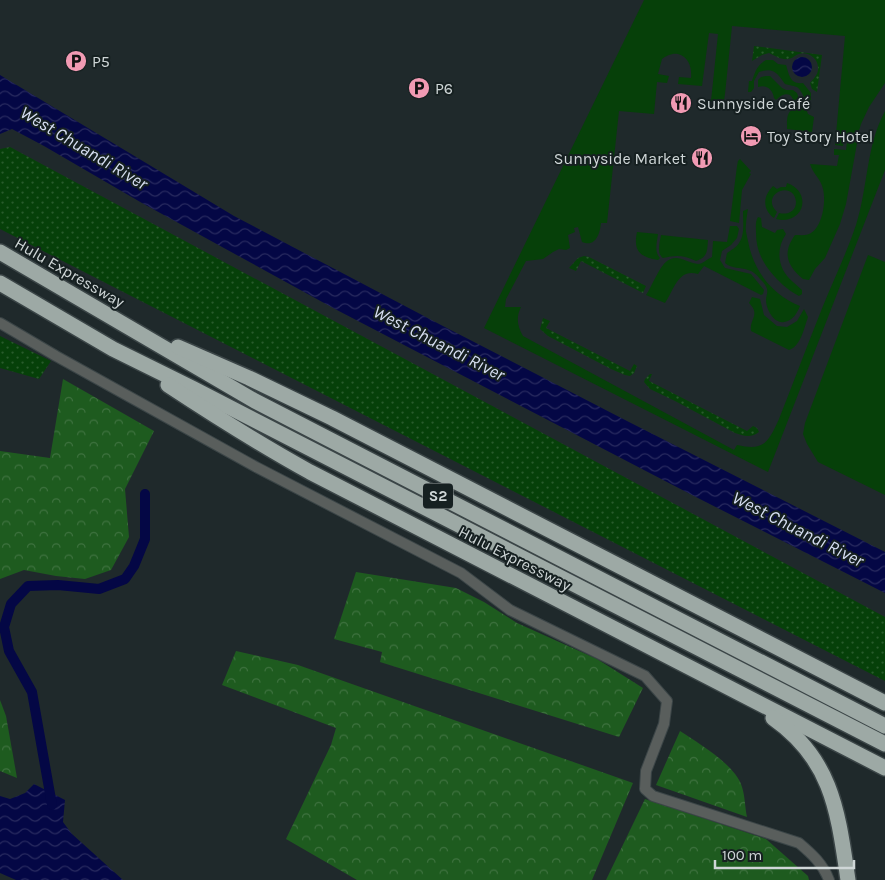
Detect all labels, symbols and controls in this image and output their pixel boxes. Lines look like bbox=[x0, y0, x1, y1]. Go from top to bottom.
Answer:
parking icon: P5 bbox=[64, 49, 88, 73]
place label: P5 bbox=[92, 52, 110, 71]
parking icon: P6 bbox=[407, 76, 431, 100]
place label: P6 bbox=[435, 79, 453, 98]
restaurant icon: Sunnyside Café bbox=[669, 91, 693, 115]
place label: Sunnyside Café bbox=[697, 94, 810, 113]
water label: West Chuandi River bbox=[16, 101, 152, 195]
hotel icon: Toy Story Hotel bbox=[739, 124, 763, 148]
place label: Toy Story Hotel bbox=[767, 127, 873, 146]
restaurant icon: Sunnyside Market bbox=[690, 146, 714, 170]
place label: Sunnyside Market bbox=[554, 149, 686, 168]
street label: Hulu Expressway bbox=[12, 233, 128, 312]
water label: West Chuandi River bbox=[369, 300, 509, 386]
road number: S2 bbox=[423, 484, 453, 508]
water label: West Chuandi River bbox=[728, 486, 868, 572]
street label: Hulu Expressway bbox=[455, 522, 575, 595]
scale bar bbox=[715, 838, 854, 870]
text: 100 m bbox=[722, 846, 762, 864]

